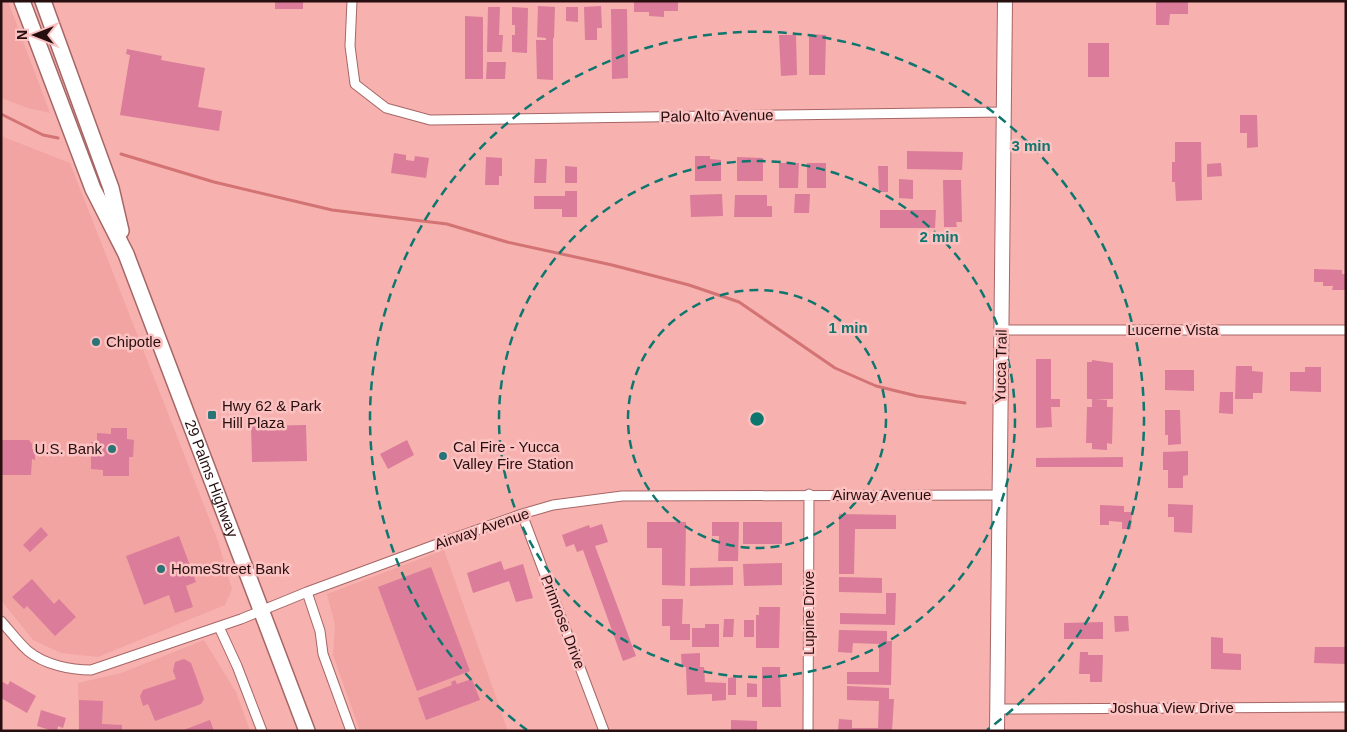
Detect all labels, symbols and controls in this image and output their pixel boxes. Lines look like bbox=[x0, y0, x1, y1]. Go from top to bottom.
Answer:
north arrow bbox=[10, 10, 60, 60]
text: N bbox=[14, 30, 30, 40]
street label: Palo Alto Avenue bbox=[660, 106, 774, 125]
text: 3 min bbox=[1011, 137, 1051, 154]
text: 2 min bbox=[919, 228, 959, 245]
text: 1 min bbox=[828, 319, 868, 336]
street label: Lucerne Vista bbox=[1127, 321, 1219, 338]
street label: Yucca Trail bbox=[991, 329, 1010, 403]
place label: Chipotle bbox=[106, 333, 161, 350]
marker: Chipotle bbox=[90, 336, 102, 348]
place label: Hwy 62 & Park Hill Plaza bbox=[222, 397, 322, 431]
marker: Hwy 62 & Park Hill Plaza bbox=[206, 409, 218, 421]
centre of rings bbox=[748, 410, 766, 428]
street label: 29 Palms Highway bbox=[182, 417, 242, 540]
place label: Cal Fire - Yucca Valley Fire Station bbox=[453, 438, 574, 472]
place label: U.S. Bank bbox=[34, 440, 102, 457]
marker: U.S. Bank bbox=[106, 443, 118, 455]
marker: Cal Fire - Yucca Valley Fire Station bbox=[437, 450, 449, 462]
street label: Airway Avenue bbox=[833, 486, 931, 503]
street label: Airway Avenue bbox=[432, 504, 531, 553]
place label: HomeStreet Bank bbox=[171, 560, 290, 577]
marker: HomeStreet Bank bbox=[155, 563, 167, 575]
street label: Lupine Drive bbox=[800, 571, 817, 655]
street label: Primrose Drive bbox=[538, 572, 589, 671]
street label: Joshua View Drive bbox=[1110, 699, 1234, 716]

